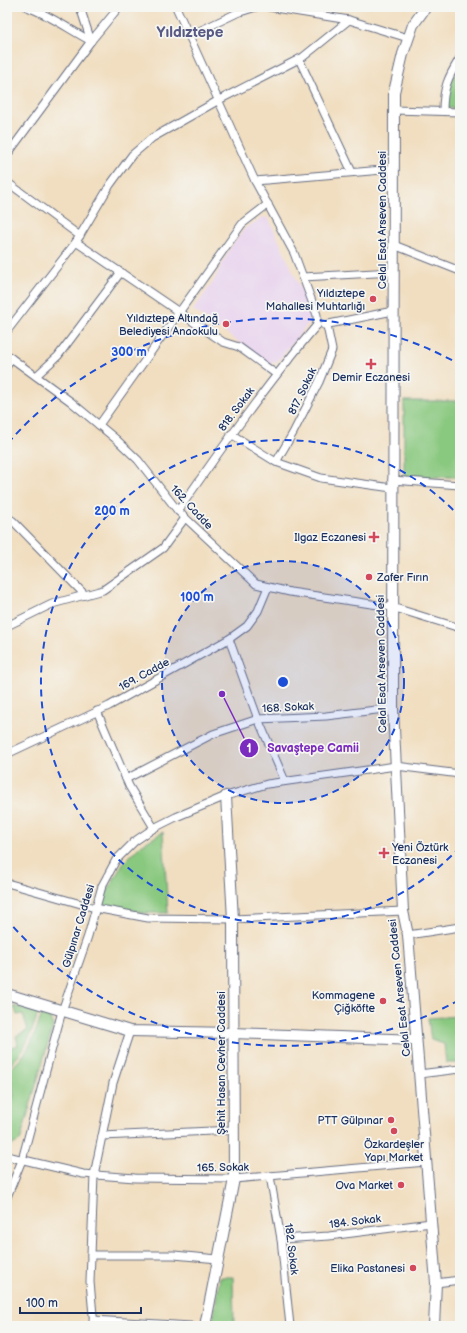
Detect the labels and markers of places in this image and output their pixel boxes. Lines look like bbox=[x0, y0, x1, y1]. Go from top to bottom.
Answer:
place label: Yıldıztepe Mahallesi Muhtarlığı bbox=[266, 287, 365, 313]
marker: Yıldıztepe Mahallesi Muhtarlığı bbox=[368, 294, 378, 304]
place label: Yıldıztepe Altındağ Belediyesi Anaokulu bbox=[119, 312, 218, 338]
marker: Yıldıztepe Altındağ Belediyesi Anaokulu bbox=[221, 319, 231, 329]
marker: Demir Eczanesi bbox=[366, 359, 376, 369]
place label: Demir Eczanesi bbox=[332, 371, 410, 384]
place label: Ilgaz Eczanesi bbox=[294, 531, 366, 544]
marker: Ilgaz Eczanesi bbox=[369, 532, 379, 542]
place label: Zafer Fırın bbox=[376, 571, 428, 584]
marker: Zafer Fırın bbox=[364, 572, 374, 582]
centre of rings bbox=[276, 675, 290, 689]
callout: Savaştepe Camii bbox=[239, 736, 367, 760]
place label: Yeni Öztürk Eczanesi bbox=[391, 840, 449, 867]
marker: Yeni Öztürk Eczanesi bbox=[379, 848, 389, 858]
place label: Kommagene Çiğköfte bbox=[312, 989, 375, 1015]
marker: Kommagene Çiğköfte bbox=[378, 996, 388, 1006]
place label: PTT Gülpınar bbox=[318, 1114, 384, 1127]
marker: PTT Gülpınar bbox=[386, 1115, 396, 1125]
marker: Özkardeşler Yapı Market bbox=[389, 1126, 399, 1136]
place label: Özkardeşler Yapı Market bbox=[364, 1137, 425, 1164]
place label: Ova Market bbox=[335, 1179, 394, 1192]
marker: Ova Market bbox=[396, 1180, 406, 1190]
place label: Elika Pastanesi bbox=[330, 1262, 405, 1275]
marker: Elika Pastanesi bbox=[408, 1263, 418, 1273]

